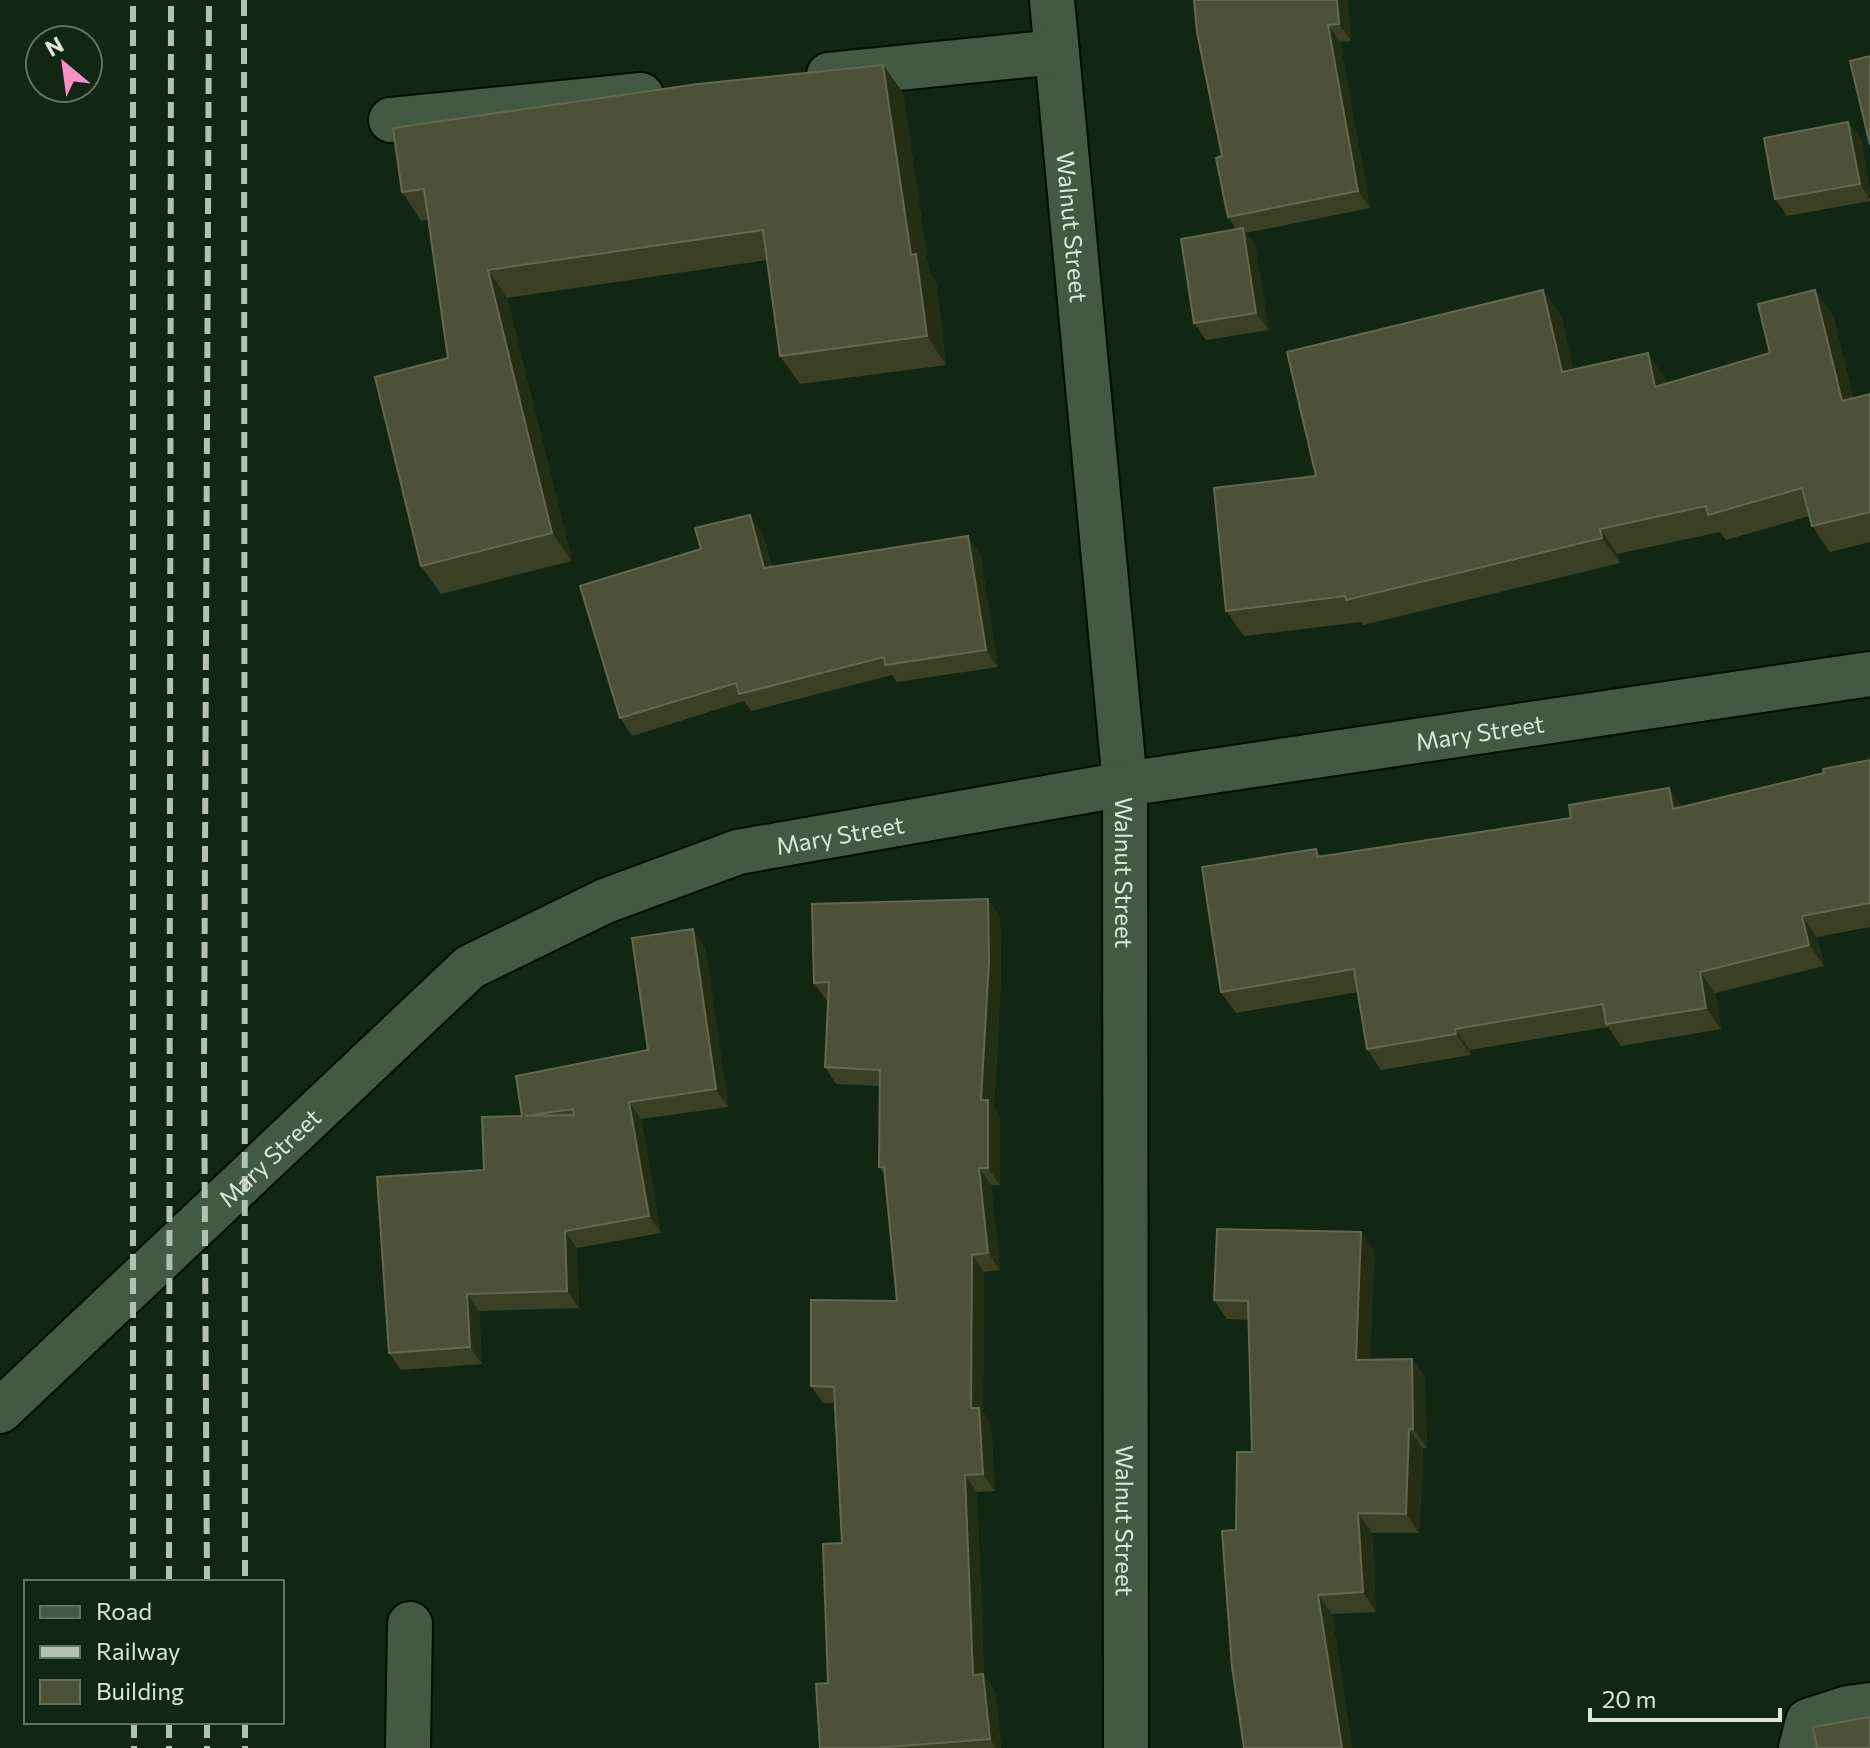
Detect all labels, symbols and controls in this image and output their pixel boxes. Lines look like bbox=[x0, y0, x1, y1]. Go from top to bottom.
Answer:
north arrow bbox=[24, 24, 104, 104]
text: N bbox=[40, 30, 68, 62]
street label: Walnut Street bbox=[1052, 150, 1095, 304]
street label: Mary Street bbox=[1413, 708, 1546, 755]
street label: Walnut Street bbox=[1111, 797, 1140, 948]
street label: Mary Street bbox=[773, 809, 906, 860]
street label: Mary Street bbox=[212, 1102, 326, 1212]
street label: Walnut Street bbox=[1111, 1445, 1140, 1596]
legend bbox=[24, 1580, 284, 1724]
text: Road bbox=[96, 1596, 152, 1625]
text: Railway bbox=[96, 1636, 181, 1665]
scale bar bbox=[1590, 1672, 1780, 1722]
text: Building bbox=[96, 1676, 184, 1705]
text: 20 m bbox=[1602, 1684, 1656, 1713]

